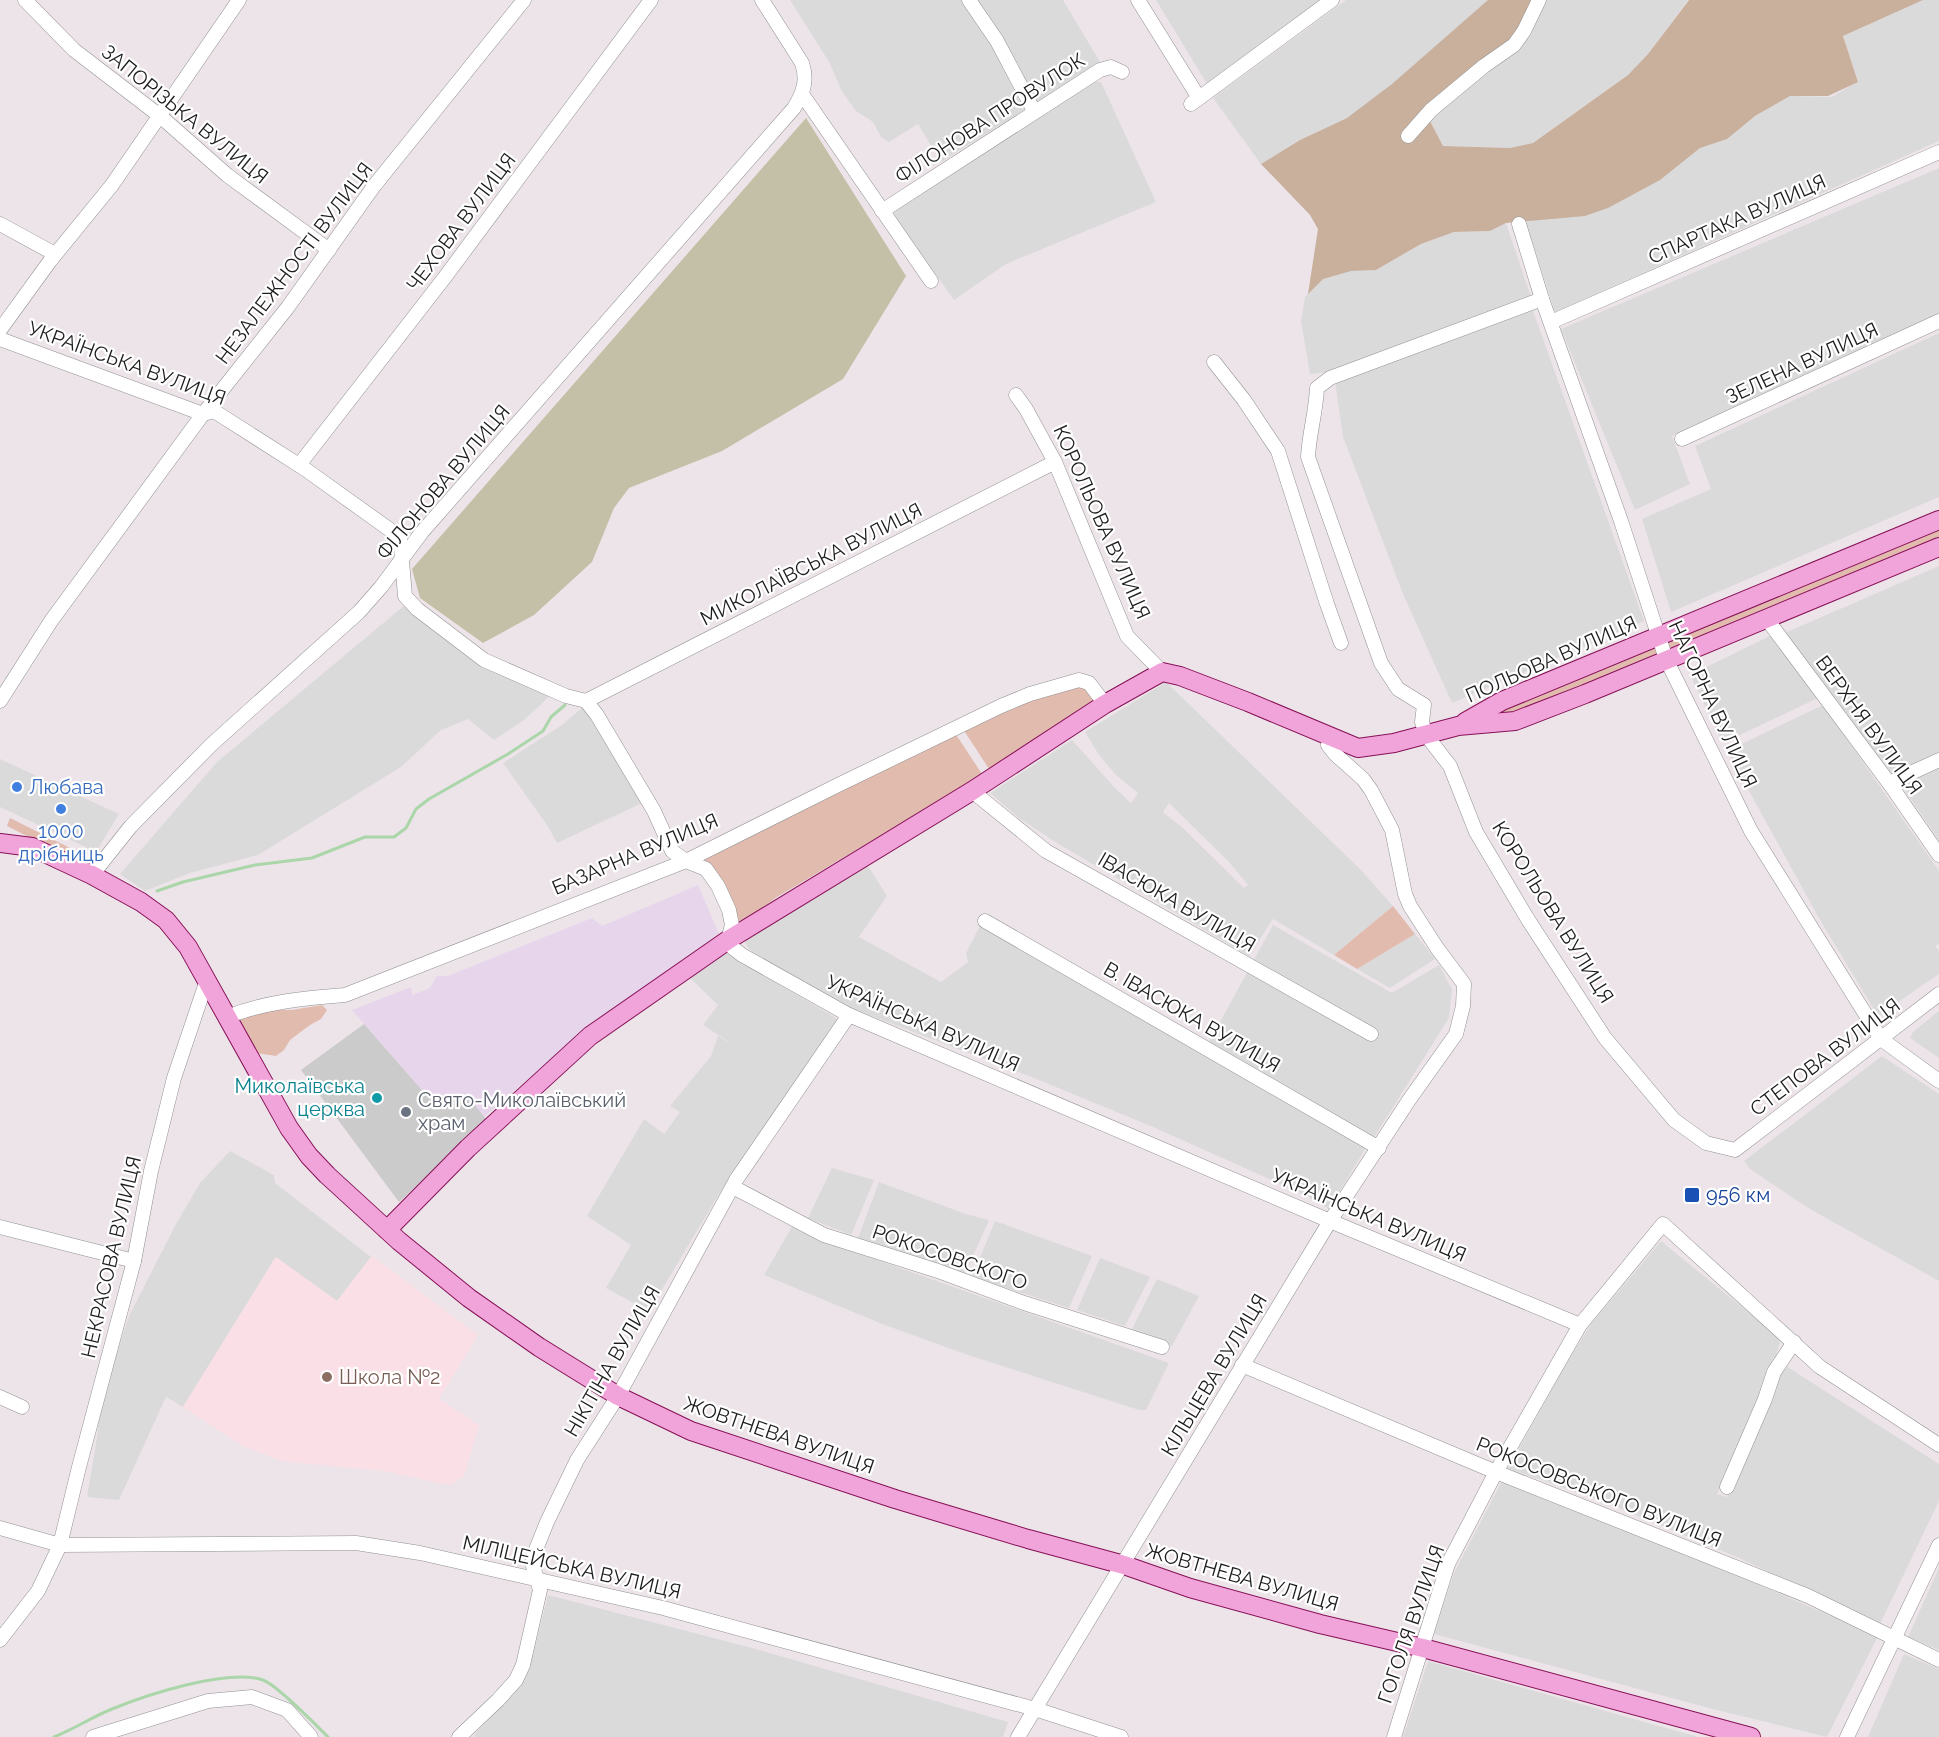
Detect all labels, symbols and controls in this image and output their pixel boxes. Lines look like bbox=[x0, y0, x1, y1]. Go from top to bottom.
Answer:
street label: ЗАПОРІЗЬКА ВУЛИЦЯ bbox=[97, 39, 273, 189]
street label: ФІЛОНОВА ПРОВУЛОК bbox=[891, 48, 1090, 188]
street label: ЧЕХОВА ВУЛИЦЯ bbox=[401, 148, 521, 296]
street label: НЕЗАЛЕЖНОСТІ ВУЛИЦЯ bbox=[210, 158, 378, 368]
street label: СПАРТАКА ВУЛИЦЯ bbox=[1645, 169, 1829, 269]
street label: УКРАЇНСЬКА ВУЛИЦЯ bbox=[25, 316, 229, 410]
street label: ЗЕЛЕНА ВУЛИЦЯ bbox=[1722, 317, 1882, 409]
street label: ФІЛОНОВА ВУЛИЦЯ bbox=[371, 400, 515, 564]
street label: КОРОЛЬОВА ВУЛИЦЯ bbox=[1048, 421, 1156, 623]
street label: МИКОЛАЇВСЬКА ВУЛИЦЯ bbox=[696, 498, 926, 630]
street label: ПОЛЬОВА ВУЛИЦЯ bbox=[1462, 610, 1640, 708]
street label: НАГОРНА ВУЛИЦЯ bbox=[1664, 617, 1762, 791]
street label: ВЕРХНЯ ВУЛИЦЯ bbox=[1811, 651, 1927, 799]
place label: Любава bbox=[29, 775, 104, 799]
marker: Любава bbox=[10, 780, 24, 794]
marker: 1000 дрібниць bbox=[54, 802, 68, 816]
street label: БАЗАРНА ВУЛИЦЯ bbox=[548, 808, 722, 900]
street label: КОРОЛЬОВА ВУЛИЦЯ bbox=[1487, 817, 1619, 1007]
place label: 1000 дрібниць bbox=[18, 819, 104, 866]
street label: ІВАСЮКА ВУЛИЦЯ bbox=[1094, 847, 1260, 957]
street label: В. ІВАСЮКА ВУЛИЦЯ bbox=[1099, 957, 1285, 1077]
street label: УКРАЇНСЬКА ВУЛИЦЯ bbox=[823, 970, 1023, 1076]
street label: СТЕПОВА ВУЛИЦЯ bbox=[1745, 993, 1905, 1121]
place label: Миколаївська церква bbox=[234, 1074, 365, 1121]
place label: Свято-Миколаївський храм bbox=[418, 1088, 626, 1135]
marker: Миколаївська церква bbox=[370, 1091, 384, 1105]
marker: Свято-Миколаївський храм bbox=[399, 1105, 413, 1119]
street label: НЕКРАСОВА ВУЛИЦЯ bbox=[76, 1154, 146, 1360]
street label: УКРАЇНСЬКА ВУЛИЦЯ bbox=[1268, 1163, 1470, 1267]
place label: 956 км bbox=[1706, 1183, 1770, 1207]
marker: 956 км bbox=[1683, 1186, 1701, 1204]
street label: РОКОСОВСКОГО bbox=[869, 1219, 1031, 1295]
street label: НІКІТІНА ВУЛИЦЯ bbox=[559, 1281, 665, 1441]
street label: КІЛЬЦЕВА ВУЛИЦЯ bbox=[1156, 1290, 1272, 1460]
place label: Школа №2 bbox=[339, 1365, 440, 1389]
marker: Школа №2 bbox=[320, 1370, 334, 1384]
street label: ЖОВТНЕВА ВУЛИЦЯ bbox=[681, 1391, 877, 1479]
street label: РОКОСОВСЬКОГО ВУЛИЦЯ bbox=[1473, 1432, 1725, 1552]
street label: МІЛІЦЕЙСЬКА ВУЛИЦЯ bbox=[460, 1530, 684, 1604]
street label: ЖОВТНЕВА ВУЛИЦЯ bbox=[1143, 1538, 1341, 1616]
street label: ГОГОЛЯ ВУЛИЦЯ bbox=[1373, 1542, 1449, 1706]

